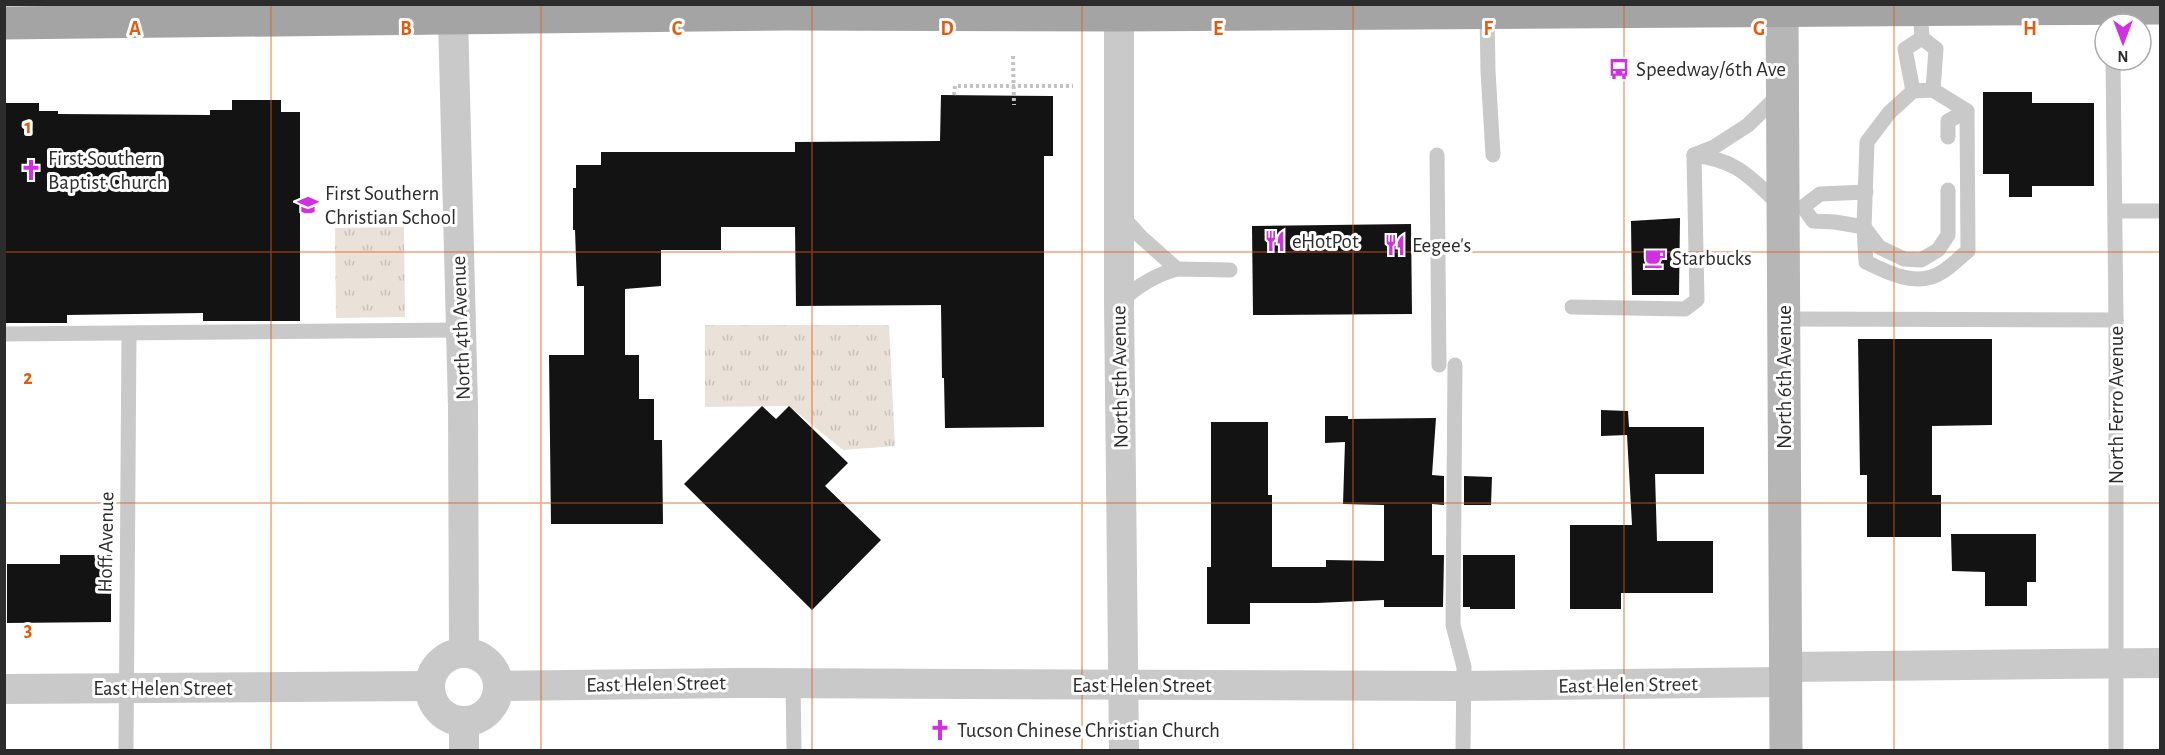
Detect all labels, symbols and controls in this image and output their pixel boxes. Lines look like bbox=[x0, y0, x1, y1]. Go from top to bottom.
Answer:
north arrow bbox=[2093, 12, 2153, 72]
text: A bbox=[129, 19, 141, 39]
text: B bbox=[400, 19, 412, 39]
text: C bbox=[672, 19, 683, 39]
text: D bbox=[940, 19, 954, 39]
text: E bbox=[1213, 19, 1223, 39]
text: F bbox=[1483, 19, 1493, 39]
text: G bbox=[1753, 19, 1765, 39]
text: H bbox=[2023, 19, 2037, 39]
text: N bbox=[2117, 48, 2129, 64]
bus stop icon: Speedway/6th Ave bbox=[1607, 57, 1631, 81]
place label: Speedway/6th Ave bbox=[1636, 59, 1786, 80]
text: 1 bbox=[24, 117, 32, 137]
place label: First Southern Baptist Church bbox=[48, 148, 168, 193]
church icon: First Southern Baptist Church bbox=[19, 158, 43, 182]
place label: First Southern Christian School bbox=[325, 183, 456, 228]
school or university icon: First Southern Christian School bbox=[296, 193, 320, 217]
restaurant icon: eHotPot bbox=[1263, 229, 1287, 253]
place label: eHotPot bbox=[1292, 231, 1359, 252]
restaurant icon: Eegee's bbox=[1383, 233, 1407, 257]
place label: Eegee's bbox=[1412, 235, 1471, 256]
cafe icon: Starbucks bbox=[1643, 246, 1667, 270]
place label: Starbucks bbox=[1672, 248, 1752, 269]
street label: North 4th Avenue bbox=[448, 256, 474, 400]
street label: North 5th Avenue bbox=[1108, 305, 1132, 449]
street label: North 6th Avenue bbox=[1774, 305, 1795, 449]
street label: North Ferro Avenue bbox=[2106, 326, 2127, 484]
text: 2 bbox=[23, 368, 33, 388]
street label: Hoff Avenue bbox=[95, 491, 117, 593]
text: 3 bbox=[24, 620, 32, 640]
street label: East Helen Street bbox=[586, 672, 726, 696]
street label: East Helen Street bbox=[1558, 673, 1698, 697]
street label: East Helen Street bbox=[1072, 675, 1212, 696]
street label: East Helen Street bbox=[93, 678, 233, 699]
church icon: Tucson Chinese Christian Church bbox=[928, 718, 952, 742]
place label: Tucson Chinese Christian Church bbox=[957, 720, 1220, 741]

